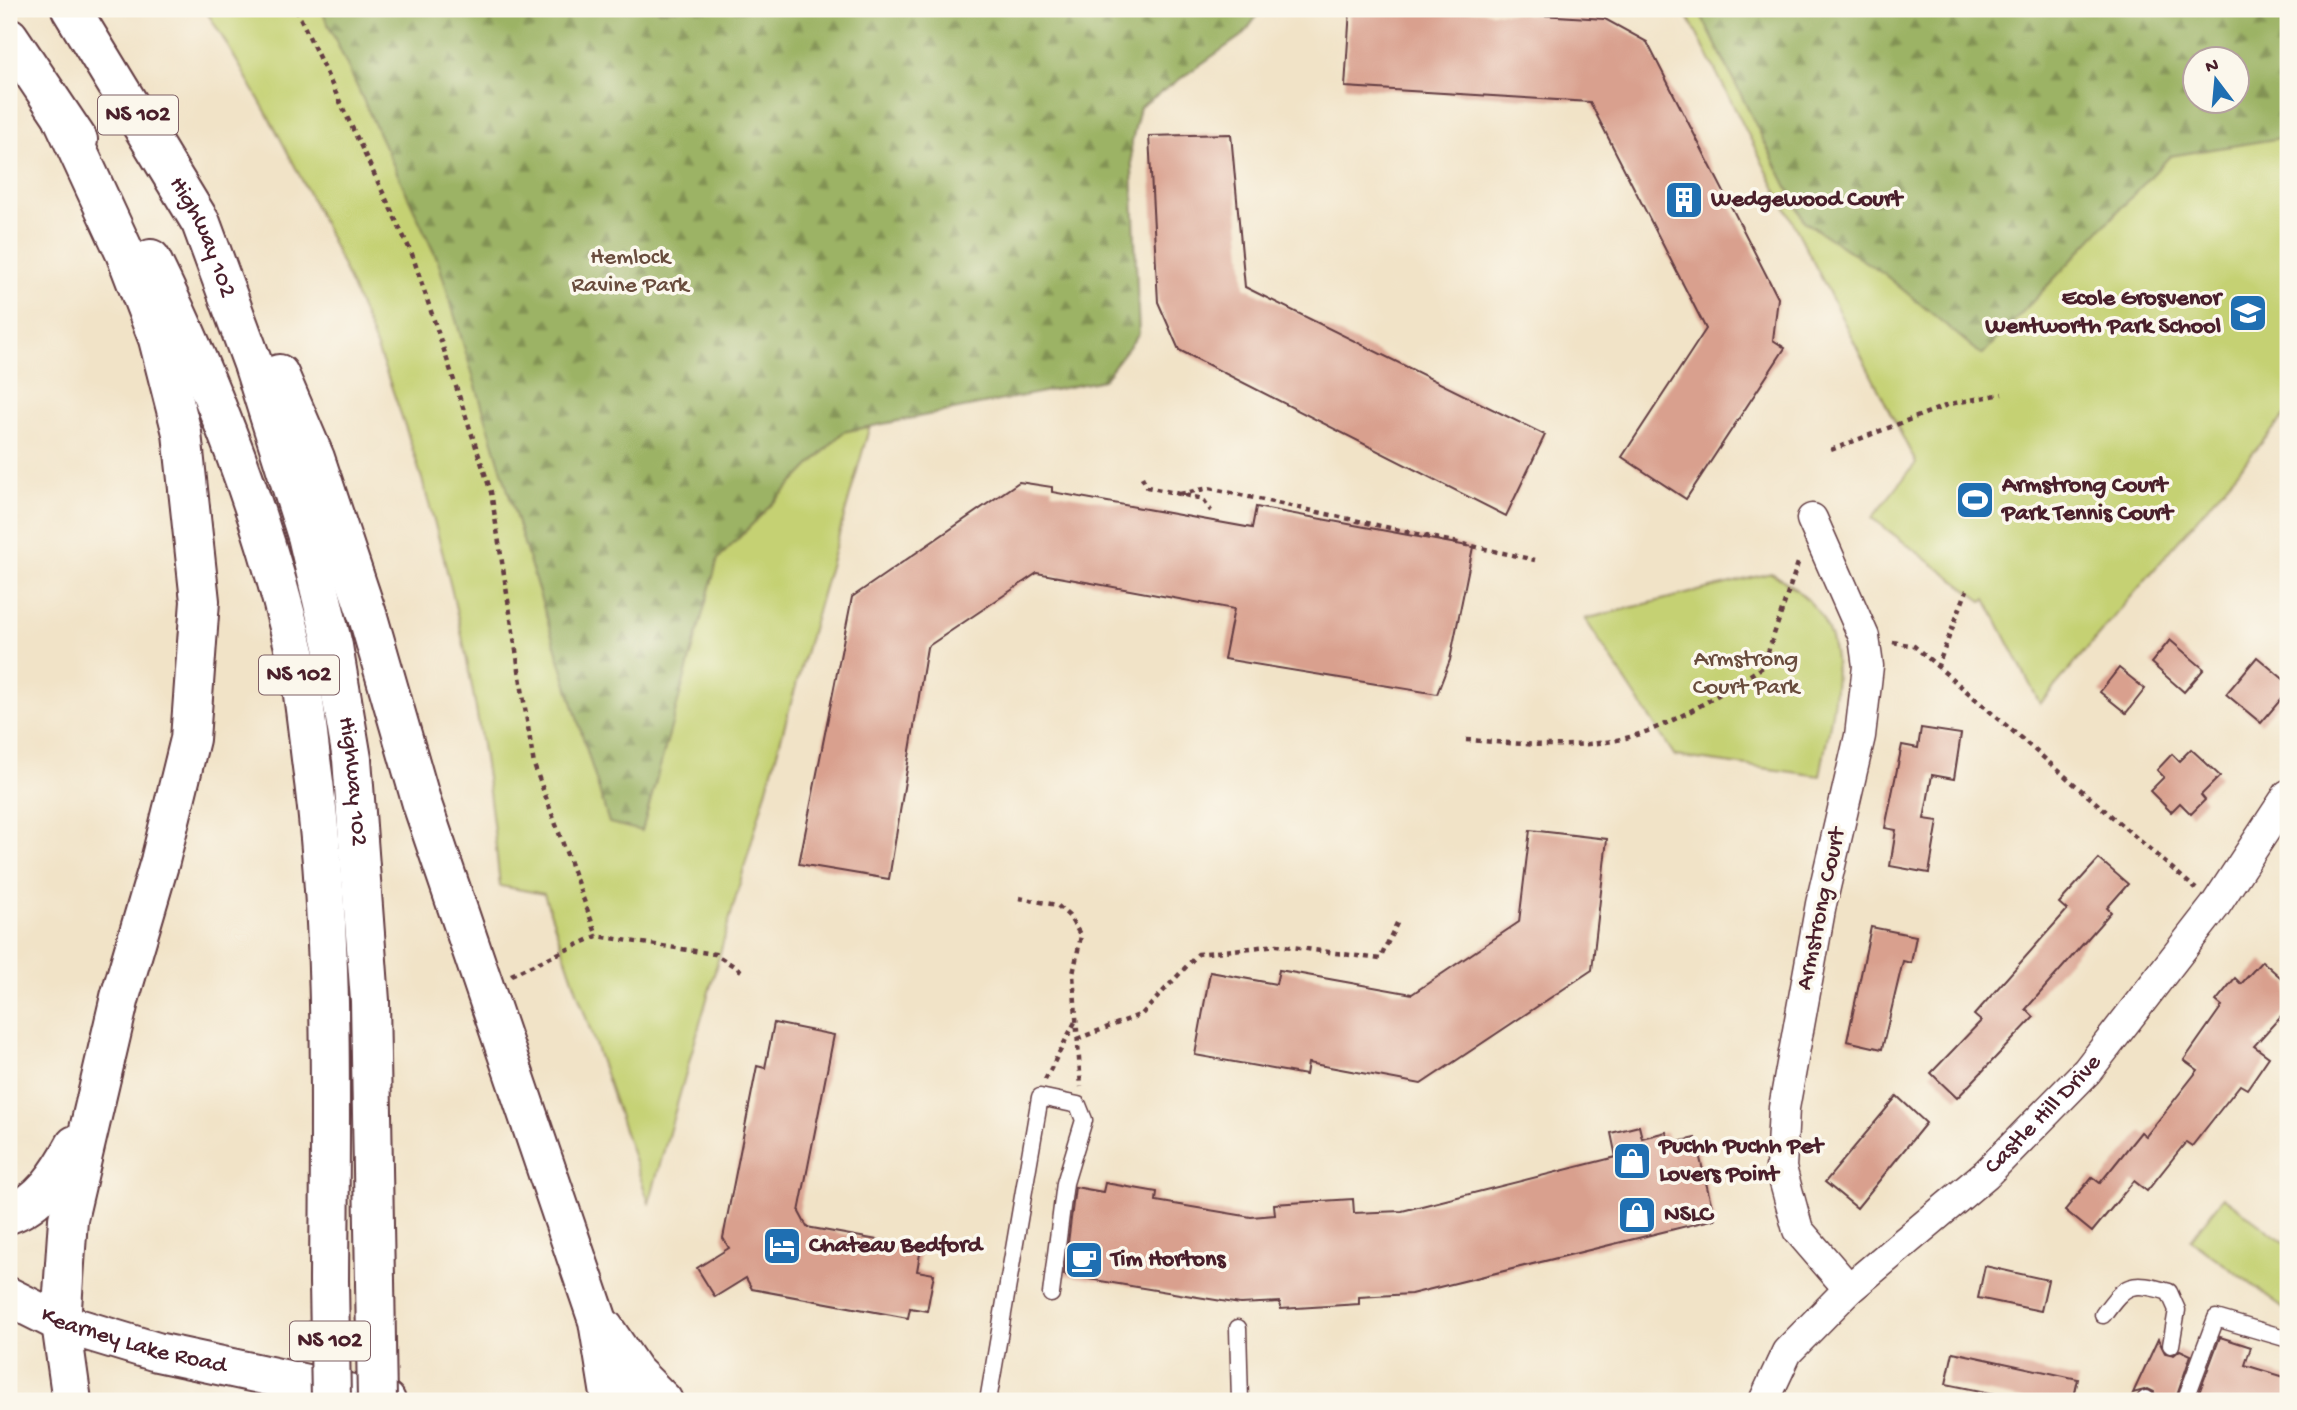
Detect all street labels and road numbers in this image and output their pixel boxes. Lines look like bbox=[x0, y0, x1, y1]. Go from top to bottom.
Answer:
road number: NS 102 bbox=[98, 96, 178, 134]
street label: Highway 102 bbox=[162, 172, 242, 302]
road number: NS 102 bbox=[259, 656, 339, 694]
street label: Highway 102 bbox=[331, 715, 373, 847]
street label: Armstrong Court bbox=[1791, 823, 1854, 993]
street label: Castle Hill Drive bbox=[1979, 1049, 2109, 1181]
street label: Kearney Lake Road bbox=[36, 1301, 231, 1381]
road number: NS 102 bbox=[290, 1322, 370, 1360]

